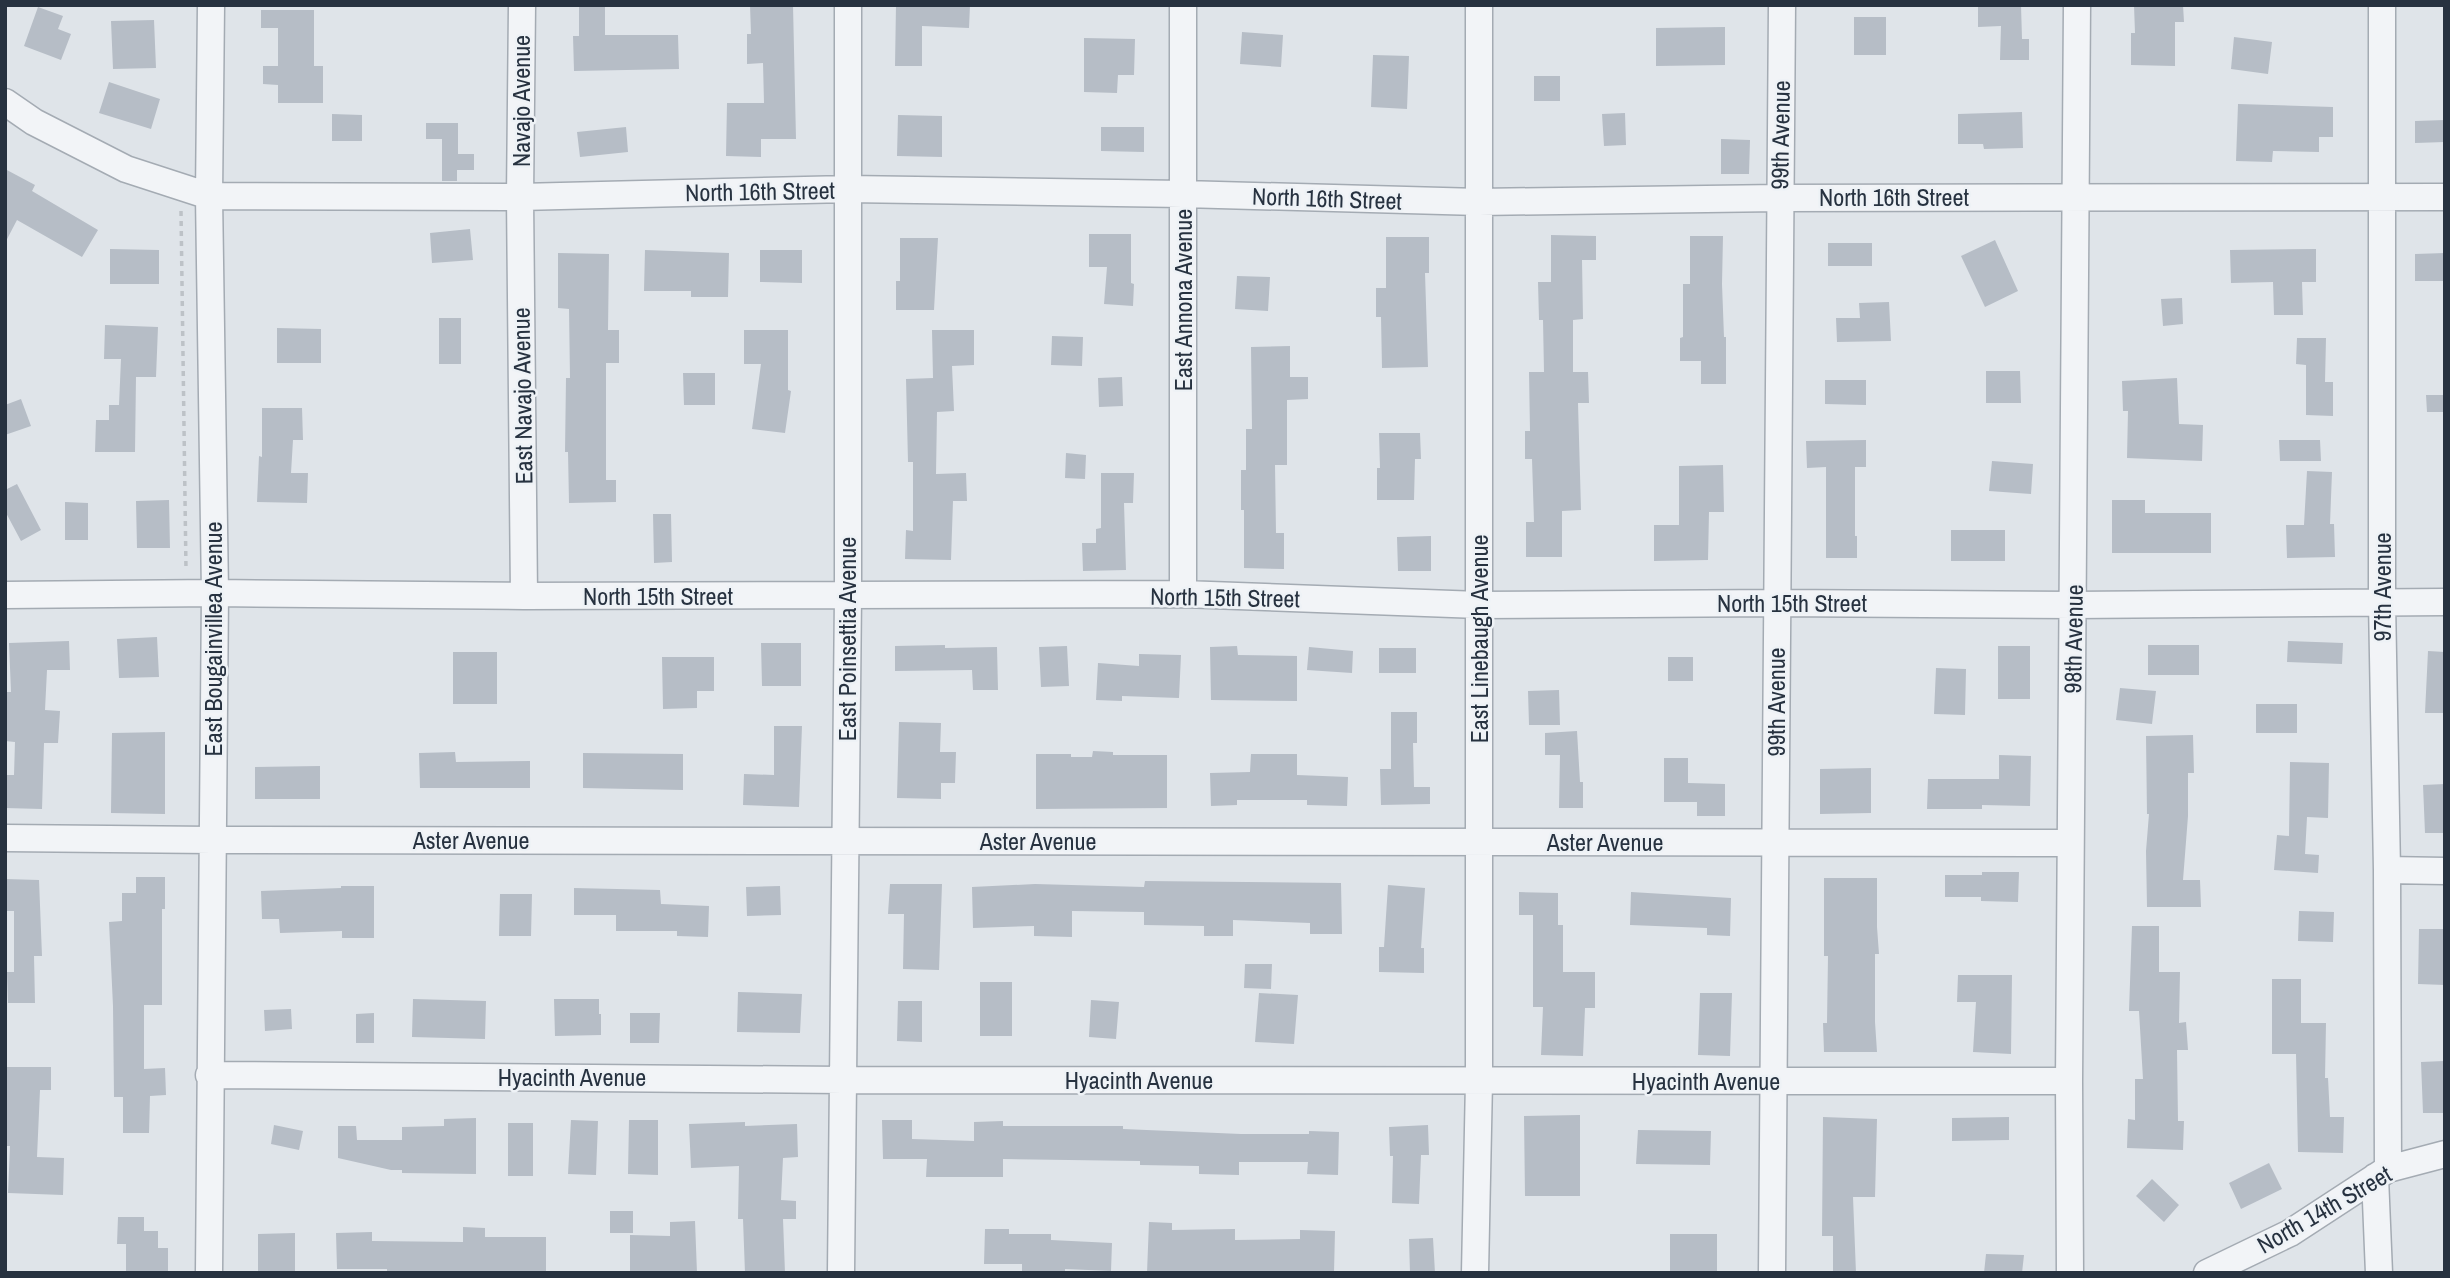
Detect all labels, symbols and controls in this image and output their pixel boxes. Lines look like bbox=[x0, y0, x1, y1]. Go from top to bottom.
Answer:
street label: Navajo Avenue bbox=[505, 35, 537, 167]
street label: 99th Avenue bbox=[1763, 80, 1797, 190]
street label: North 16th Street bbox=[685, 174, 836, 208]
street label: North 16th Street bbox=[1252, 179, 1403, 217]
street label: North 16th Street bbox=[1819, 181, 1969, 213]
street label: East Annona Avenue bbox=[1167, 209, 1199, 391]
street label: East Navajo Avenue bbox=[504, 307, 540, 485]
street label: East Bougainvillea Avenue bbox=[197, 522, 229, 756]
street label: 97th Avenue bbox=[2366, 532, 2398, 642]
street label: East Linebaugh Avenue bbox=[1463, 535, 1495, 743]
street label: East Poinsettia Avenue bbox=[831, 537, 863, 741]
street label: North 15th Street bbox=[583, 580, 733, 612]
street label: North 15th Street bbox=[1150, 580, 1301, 614]
street label: 98th Avenue bbox=[2056, 584, 2090, 694]
street label: North 15th Street bbox=[1717, 587, 1867, 619]
street label: 99th Avenue bbox=[1760, 647, 1792, 757]
street label: Aster Avenue bbox=[412, 824, 529, 856]
street label: Aster Avenue bbox=[979, 825, 1096, 857]
street label: Aster Avenue bbox=[1546, 826, 1663, 858]
street label: Hyacinth Avenue bbox=[498, 1061, 646, 1093]
street label: Hyacinth Avenue bbox=[1065, 1064, 1213, 1096]
street label: Hyacinth Avenue bbox=[1632, 1065, 1780, 1097]
street label: North 14th Street bbox=[2251, 1157, 2397, 1260]

